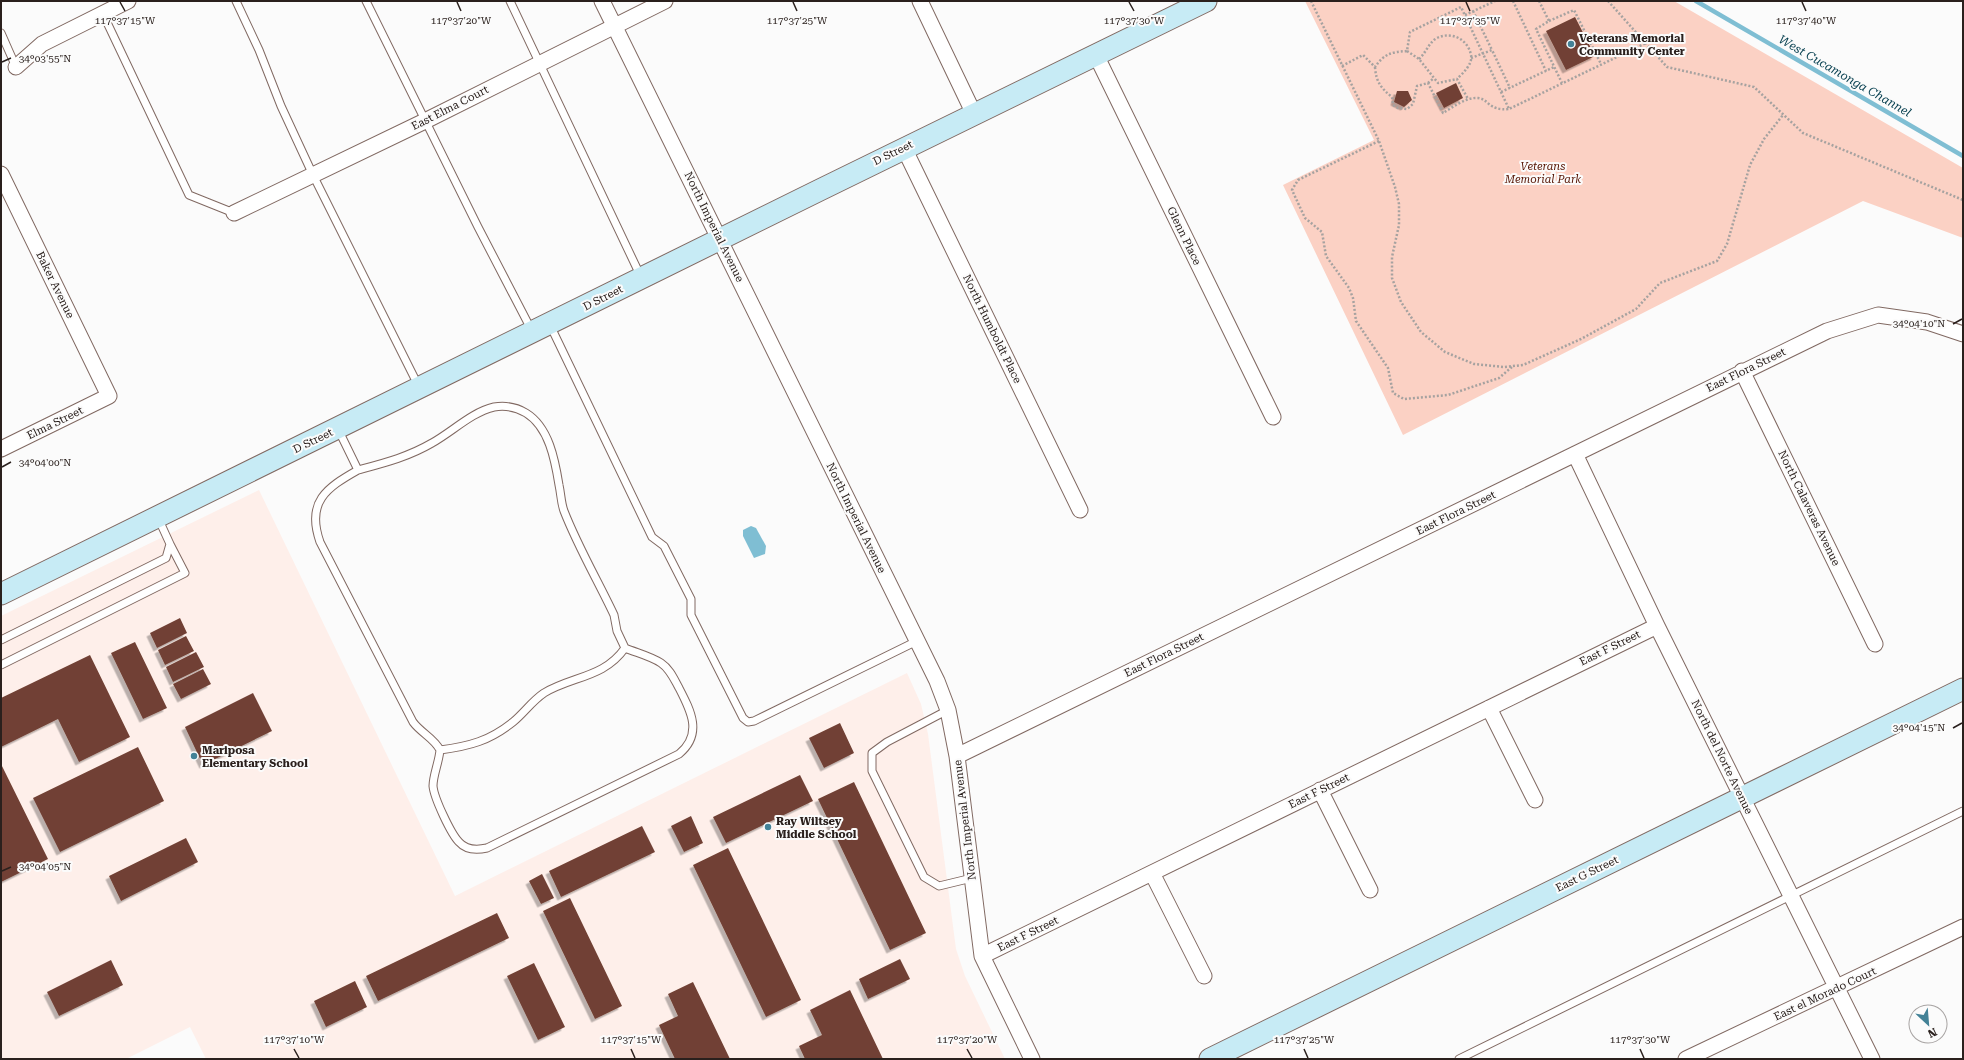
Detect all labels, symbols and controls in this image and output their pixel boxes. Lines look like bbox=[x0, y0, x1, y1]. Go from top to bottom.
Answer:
text: 117°37'15"W bbox=[95, 15, 156, 26]
text: 117°37'20"W bbox=[431, 15, 492, 26]
text: 117°37'25"W bbox=[767, 15, 828, 26]
text: 117°37'30"W bbox=[1104, 15, 1165, 26]
text: 117°37'35"W bbox=[1440, 15, 1501, 26]
text: 117°37'40"W bbox=[1776, 15, 1837, 26]
place label: Veterans Memorial Community Center bbox=[1579, 32, 1685, 58]
water label: West Cucamonga Channel bbox=[1776, 32, 1914, 120]
marker: Veterans Memorial Community Center bbox=[1566, 39, 1576, 49]
text: 34°03'55"N bbox=[19, 53, 71, 64]
street label: East Elma Court bbox=[409, 83, 491, 133]
street label: D Street bbox=[871, 138, 915, 168]
park label: Veterans Memorial Park bbox=[1504, 160, 1581, 186]
street label: North Imperial Avenue bbox=[682, 170, 746, 284]
street label: Glenn Place bbox=[1164, 205, 1204, 267]
street label: Baker Avenue bbox=[33, 249, 77, 321]
street label: North Humboldt Place bbox=[960, 272, 1024, 386]
street label: D Street bbox=[581, 282, 625, 314]
text: 34°04'10"N bbox=[1893, 318, 1945, 329]
street label: East Flora Street bbox=[1704, 345, 1788, 395]
street label: Elma Street bbox=[25, 404, 85, 442]
street label: D Street bbox=[291, 426, 335, 456]
street label: North Calaveras Avenue bbox=[1775, 448, 1843, 568]
text: 34°04'00"N bbox=[19, 457, 71, 468]
street label: North Imperial Avenue bbox=[824, 461, 888, 575]
street label: East Flora Street bbox=[1414, 488, 1498, 538]
street label: East F Street bbox=[1577, 628, 1643, 668]
street label: East Flora Street bbox=[1122, 630, 1206, 680]
street label: North del Norte Avenue bbox=[1689, 698, 1755, 816]
text: 34°04'15"N bbox=[1893, 722, 1945, 733]
place label: Mariposa Elementary School bbox=[202, 744, 308, 770]
marker: Mariposa Elementary School bbox=[189, 751, 199, 761]
street label: North Imperial Avenue bbox=[951, 759, 979, 881]
street label: East F Street bbox=[1286, 771, 1352, 811]
place label: Ray Wiltsey Middle School bbox=[776, 815, 857, 841]
marker: Ray Wiltsey Middle School bbox=[763, 822, 773, 832]
street label: East G Street bbox=[1554, 853, 1620, 895]
text: 34°04'05"N bbox=[19, 861, 71, 872]
street label: East F Street bbox=[995, 914, 1061, 954]
street label: East el Morado Court bbox=[1772, 965, 1878, 1023]
north arrow bbox=[1908, 1004, 1948, 1044]
text: N bbox=[1925, 1025, 1939, 1040]
text: 117°37'10"W bbox=[264, 1034, 325, 1045]
text: 117°37'15"W bbox=[601, 1034, 662, 1045]
text: 117°37'20"W bbox=[937, 1034, 998, 1045]
text: 117°37'25"W bbox=[1274, 1034, 1335, 1045]
text: 117°37'30"W bbox=[1610, 1034, 1671, 1045]

